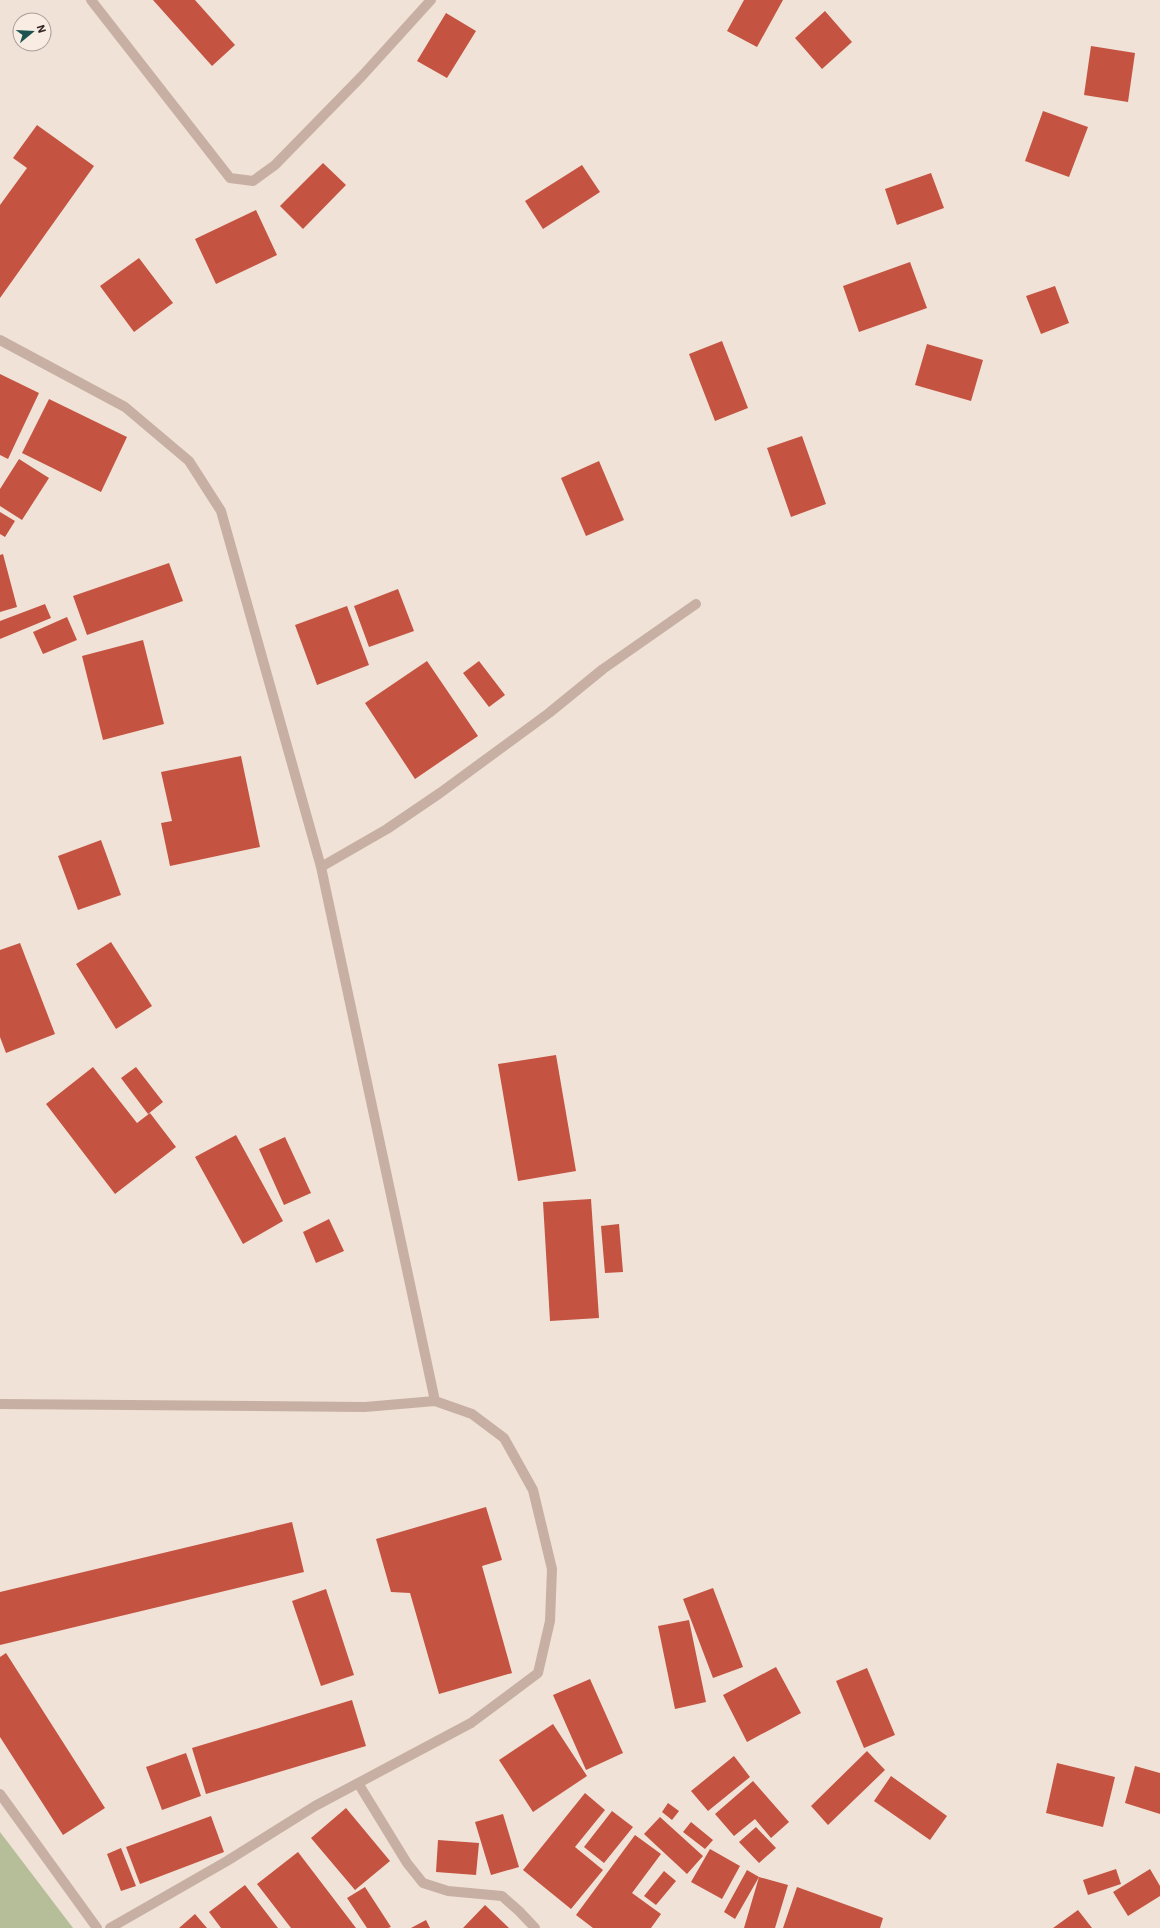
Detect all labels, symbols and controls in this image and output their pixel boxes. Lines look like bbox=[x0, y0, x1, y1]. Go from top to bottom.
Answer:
north arrow bbox=[12, 12, 52, 52]
text: N bbox=[34, 23, 49, 35]

